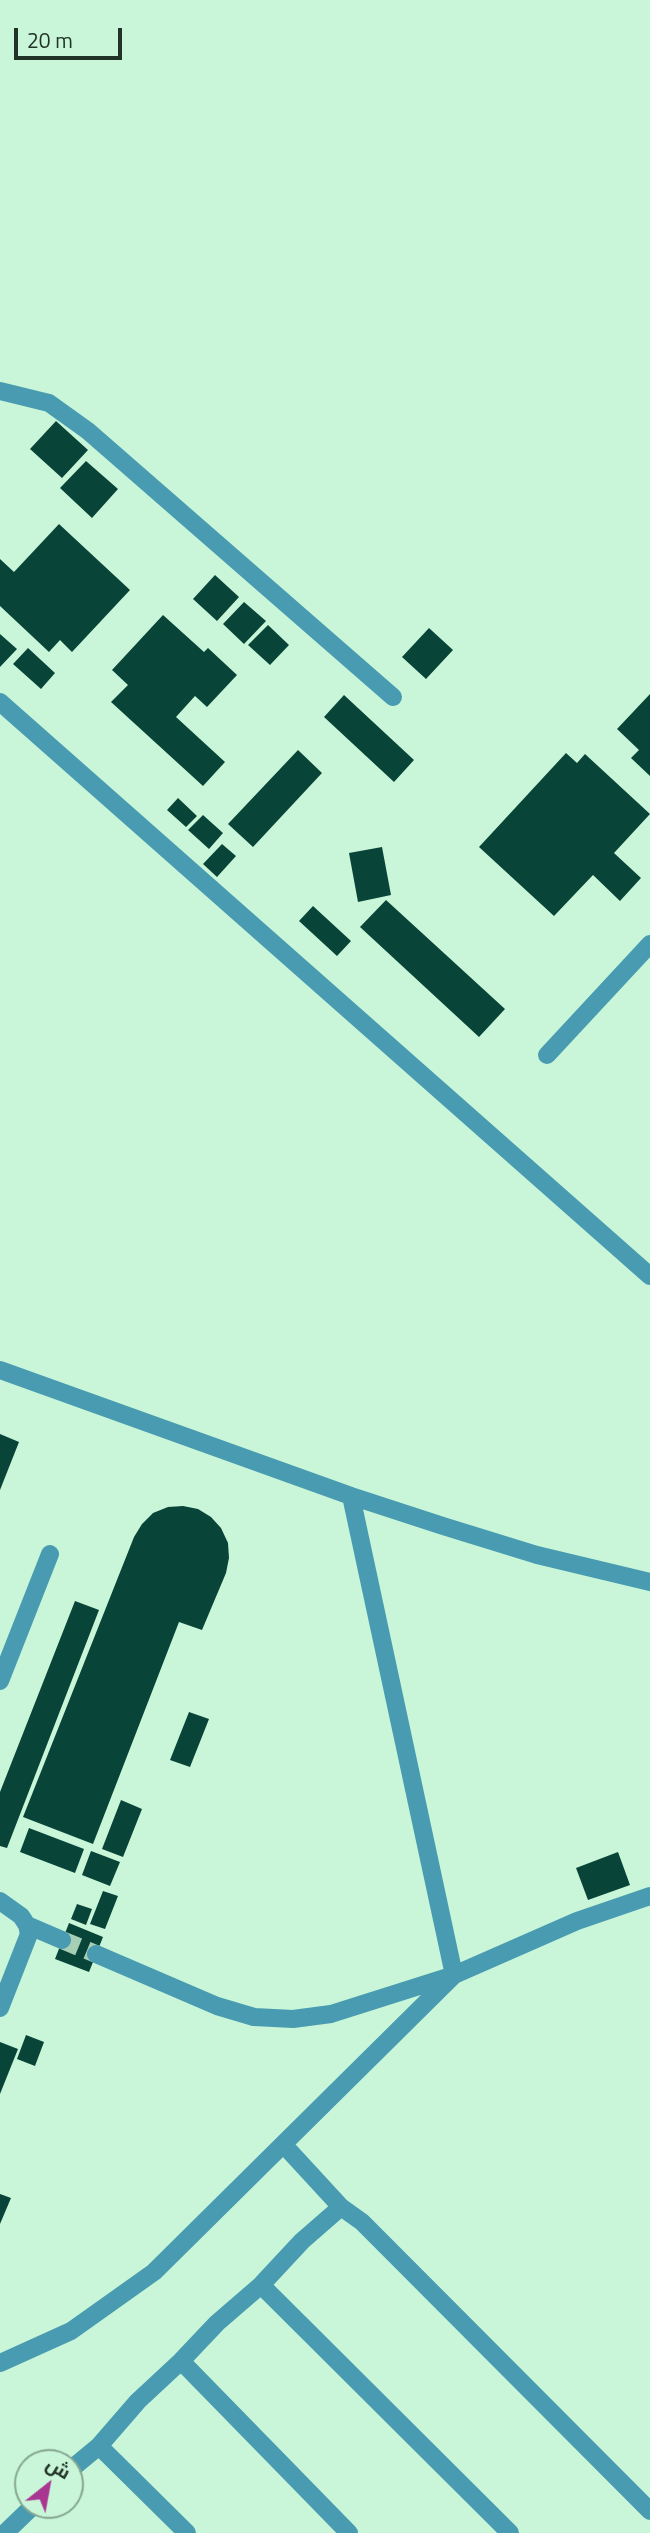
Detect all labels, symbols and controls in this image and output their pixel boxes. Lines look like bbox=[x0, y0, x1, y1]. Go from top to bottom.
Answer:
scale bar bbox=[18, 14, 126, 58]
text: 20 m bbox=[27, 24, 73, 56]
north arrow bbox=[14, 2449, 84, 2519]
text: ش bbox=[41, 2449, 77, 2486]

